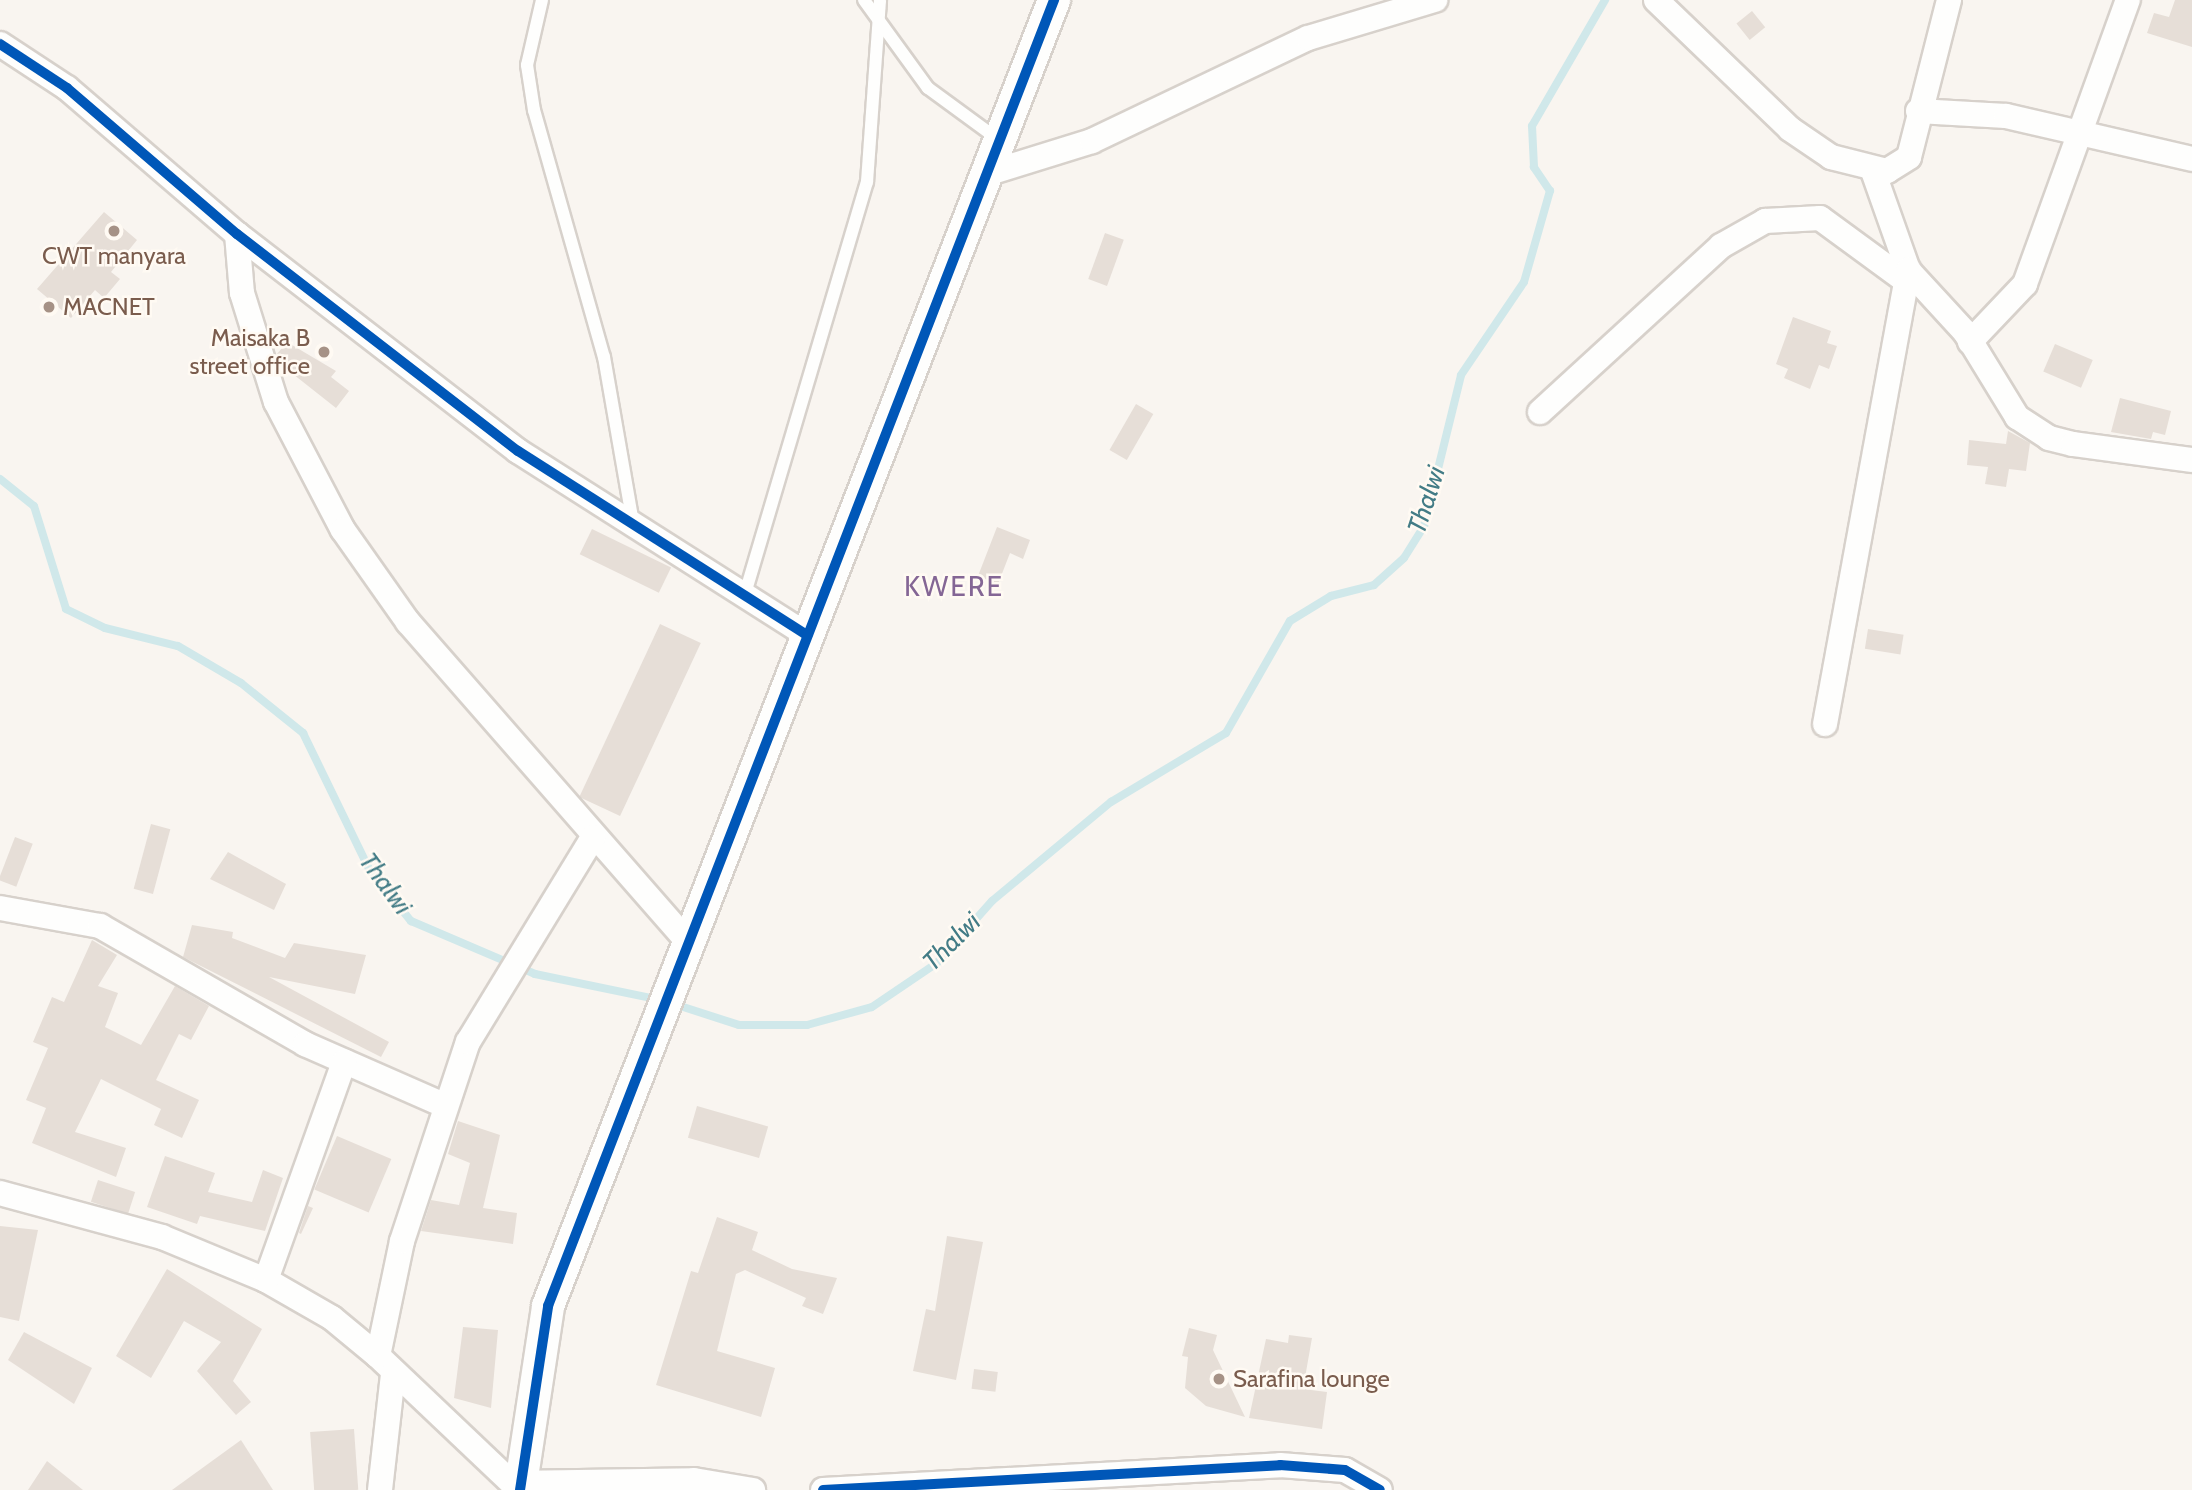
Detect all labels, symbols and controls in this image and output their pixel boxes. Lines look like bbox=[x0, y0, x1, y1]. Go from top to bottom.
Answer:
marker: CWT manyara bbox=[106, 223, 122, 239]
place label: CWT manyara bbox=[42, 242, 186, 270]
place label: MACNET bbox=[63, 293, 155, 321]
marker: MACNET bbox=[41, 299, 57, 315]
place label: Maisaka B street office bbox=[190, 324, 310, 380]
marker: Maisaka B street office bbox=[316, 344, 332, 360]
water label: Thalwi bbox=[1401, 462, 1453, 538]
district label: KWERE bbox=[905, 569, 1003, 603]
water label: Thalwi bbox=[352, 847, 418, 921]
water label: Thalwi bbox=[917, 907, 987, 977]
place label: Sarafina lounge bbox=[1233, 1365, 1390, 1393]
marker: Sarafina lounge bbox=[1211, 1371, 1227, 1387]

